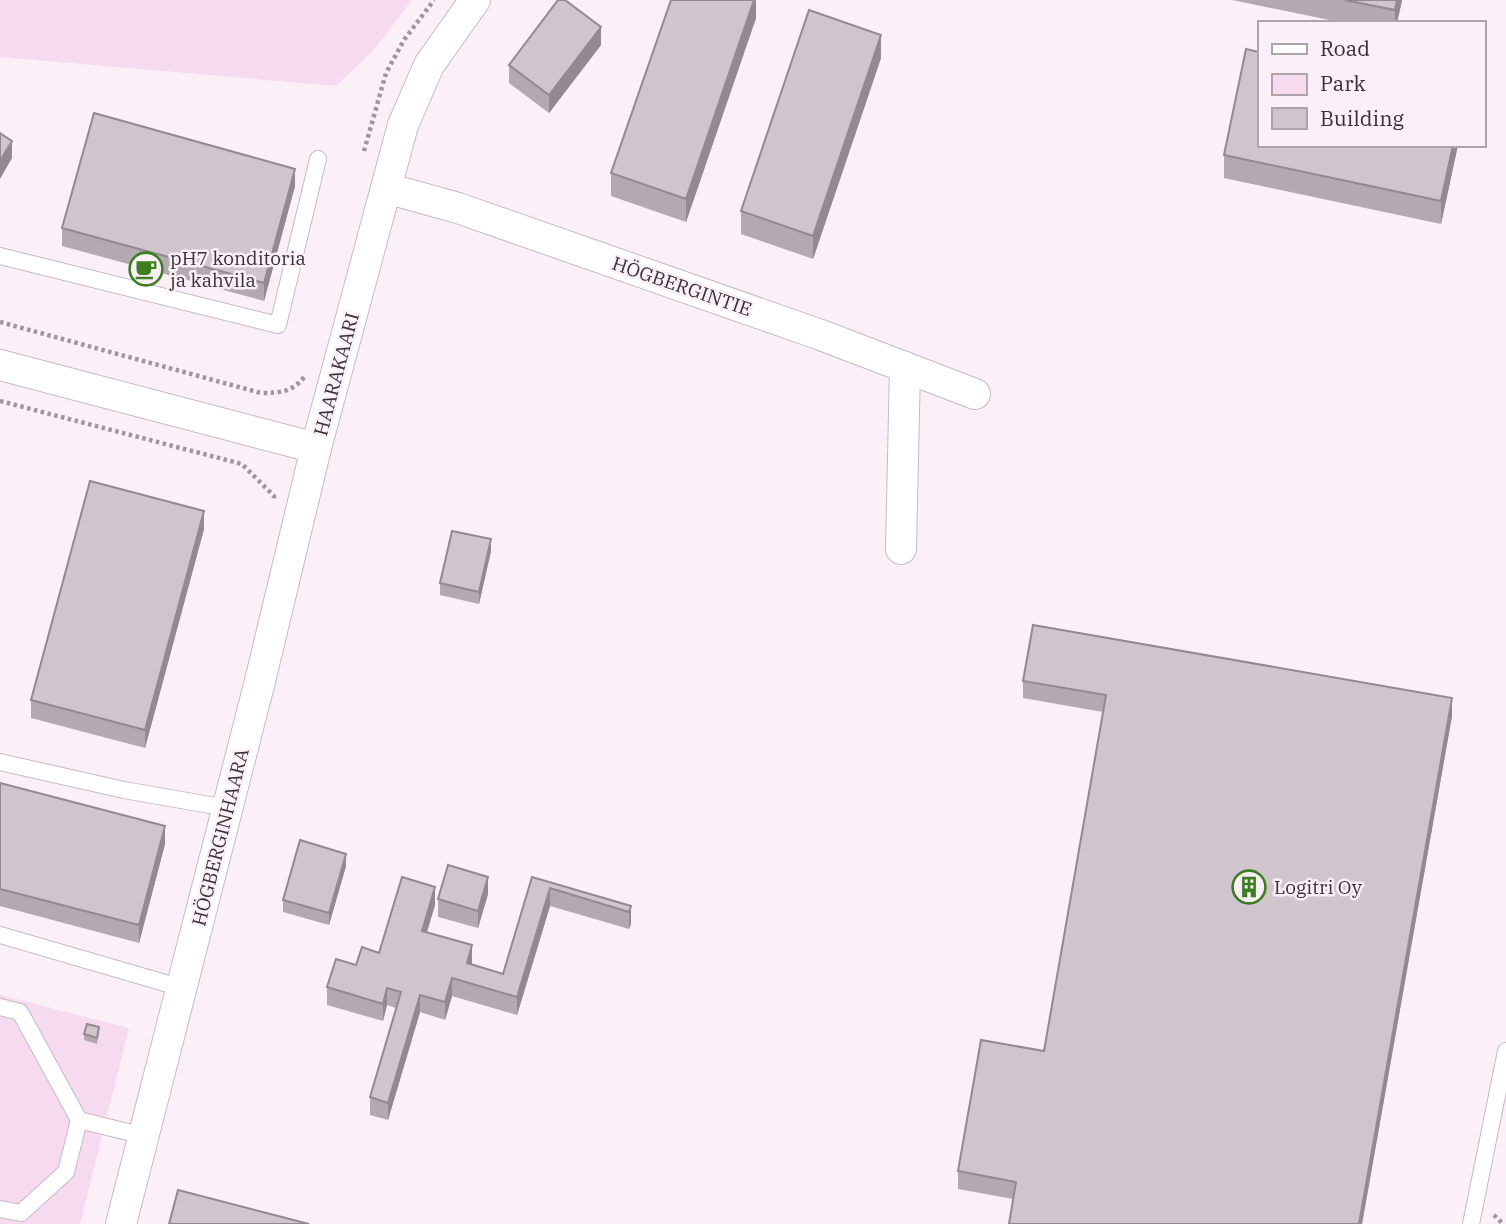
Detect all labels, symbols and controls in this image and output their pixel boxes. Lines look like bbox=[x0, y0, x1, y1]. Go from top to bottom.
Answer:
legend bbox=[1258, 21, 1485, 147]
text: Road bbox=[1320, 34, 1370, 62]
text: Park bbox=[1320, 69, 1367, 97]
text: Building bbox=[1320, 104, 1405, 132]
place label: pH7 konditoria ja kahvila bbox=[169, 246, 306, 292]
cafe icon: pH7 konditoria ja kahvila bbox=[127, 250, 165, 288]
street label: HÖGBERGINTIE bbox=[609, 251, 755, 321]
street label: HAARAKAARI bbox=[308, 310, 364, 438]
street label: HÖGBERGINHAARA bbox=[186, 746, 254, 928]
building icon: Logitri Oy bbox=[1230, 868, 1268, 906]
place label: Logitri Oy bbox=[1274, 875, 1363, 899]

